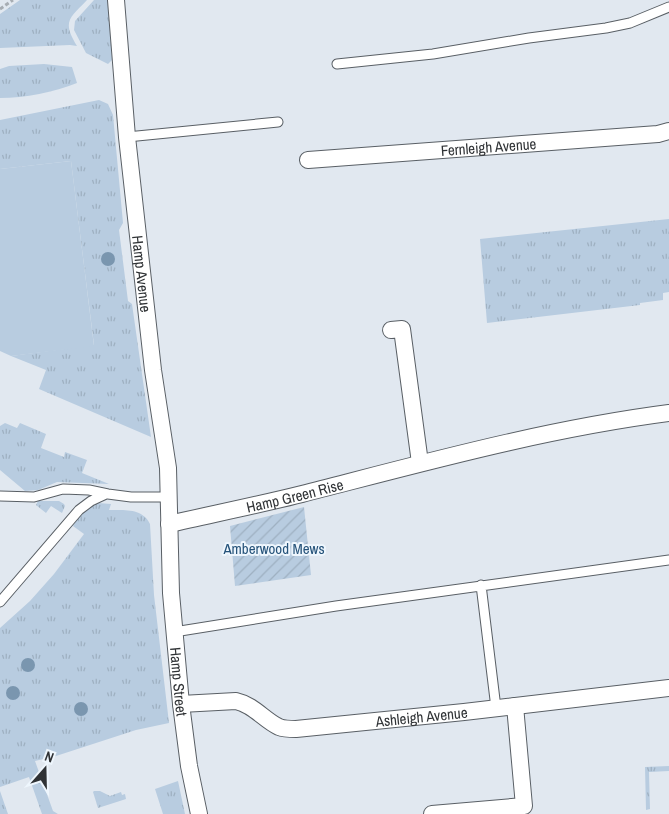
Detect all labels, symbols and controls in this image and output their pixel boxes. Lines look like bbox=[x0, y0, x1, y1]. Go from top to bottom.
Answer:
street label: Fernleigh Avenue bbox=[440, 133, 537, 161]
street label: Hamp Avenue bbox=[128, 234, 157, 313]
street label: Hamp Green Rise bbox=[244, 473, 346, 517]
park label: Amberwood Mews bbox=[222, 538, 325, 559]
street label: Hamp Street bbox=[165, 646, 193, 718]
street label: Ashleigh Avenue bbox=[374, 701, 469, 731]
north arrow bbox=[20, 744, 70, 794]
text: N bbox=[42, 747, 56, 767]

